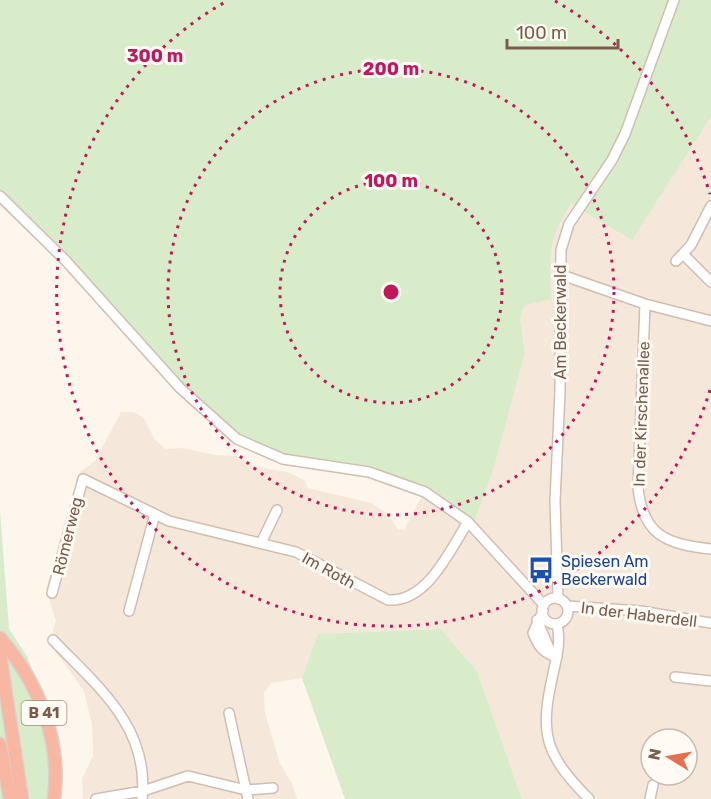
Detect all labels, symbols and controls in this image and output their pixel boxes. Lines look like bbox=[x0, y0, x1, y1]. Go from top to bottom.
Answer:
scale bar bbox=[507, 12, 618, 50]
text: 100 m bbox=[516, 22, 567, 44]
text: 300 m bbox=[127, 45, 183, 67]
text: 200 m bbox=[363, 58, 419, 80]
text: 100 m bbox=[364, 170, 418, 192]
street label: Am Beckerwald bbox=[551, 264, 570, 380]
centre of rings bbox=[381, 282, 401, 302]
street label: In der Kirschenallee bbox=[629, 341, 654, 487]
street label: Römerweg bbox=[49, 495, 86, 577]
street label: Im Roth bbox=[299, 548, 359, 593]
place label: Spiesen Am Beckerwald bbox=[561, 552, 649, 589]
bus stop icon: Spiesen Am Beckerwald bbox=[526, 555, 556, 585]
street label: In der Haberdell bbox=[580, 598, 698, 631]
road number: B 41 bbox=[22, 701, 66, 725]
north arrow bbox=[639, 727, 699, 787]
text: N bbox=[644, 747, 665, 762]

